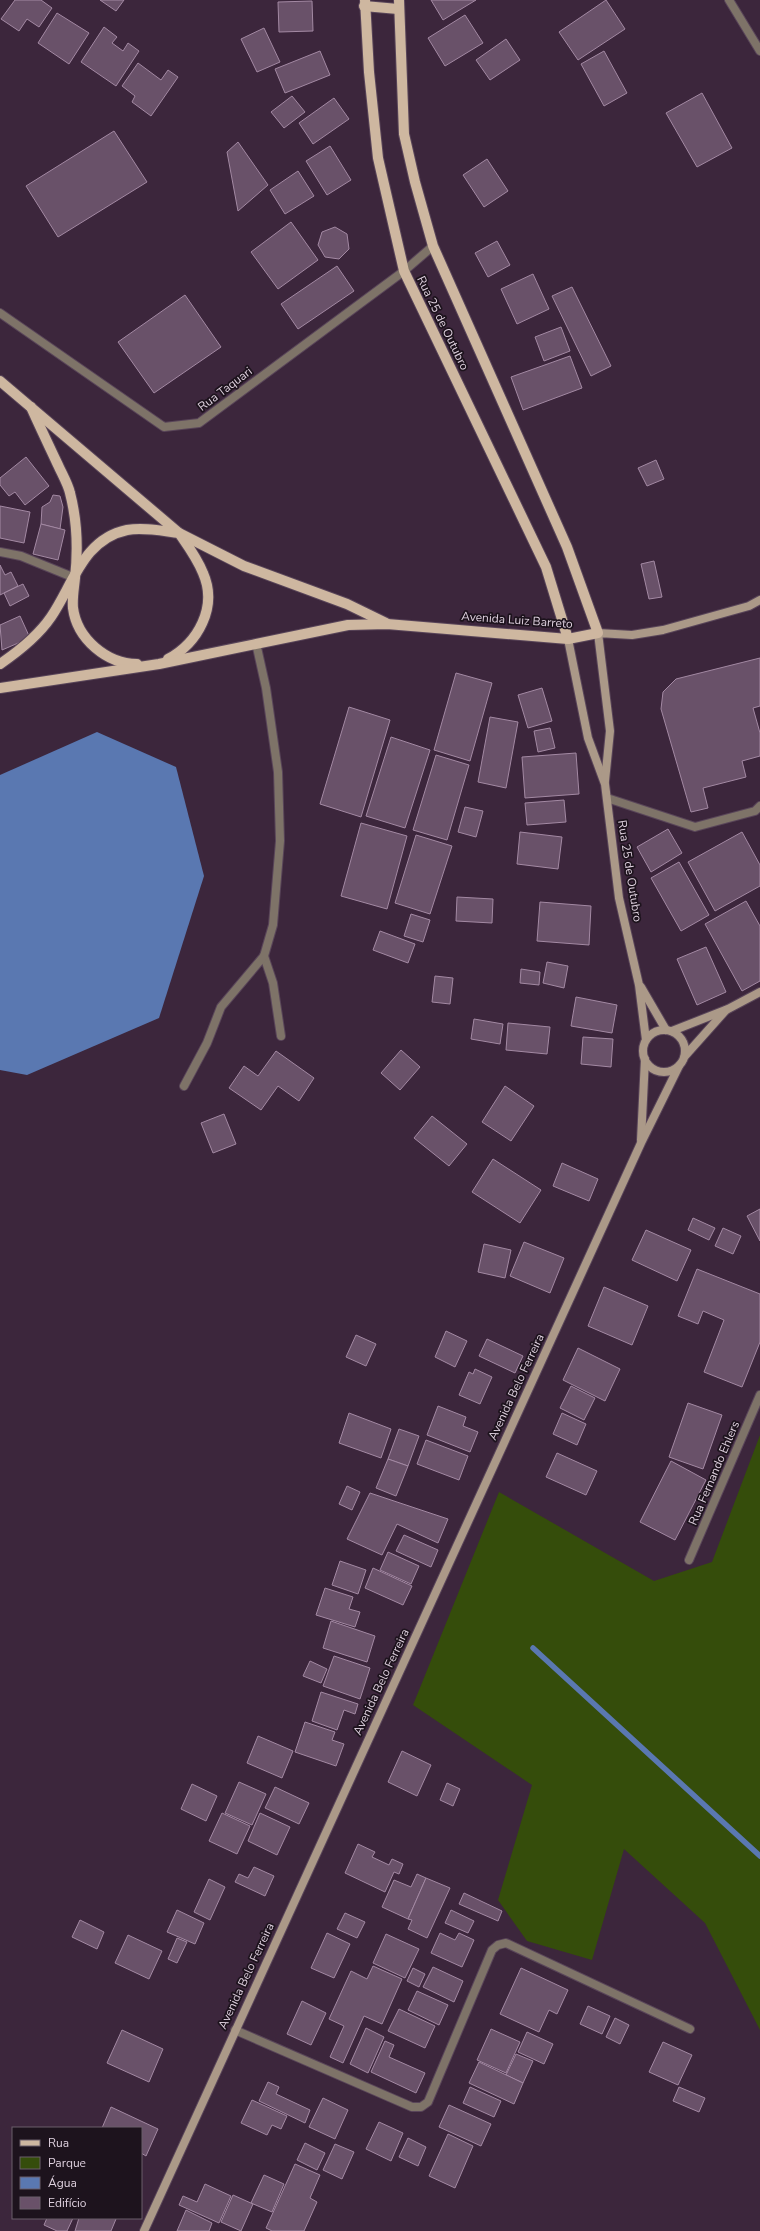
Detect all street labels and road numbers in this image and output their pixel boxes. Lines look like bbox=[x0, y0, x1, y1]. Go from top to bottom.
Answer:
street label: Rua 25 de Outubro bbox=[413, 273, 473, 373]
street label: Rua Taquari bbox=[195, 363, 255, 415]
street label: Avenida Luiz Barreto bbox=[461, 608, 574, 632]
street label: Rua 25 de Outubro bbox=[614, 819, 646, 923]
street label: Avenida Belo Ferreira bbox=[484, 1331, 548, 1443]
street label: Rua Fernando Ehlers bbox=[685, 1418, 743, 1528]
street label: Avenida Belo Ferreira bbox=[349, 1626, 413, 1738]
street label: Avenida Belo Ferreira bbox=[214, 1920, 278, 2032]

